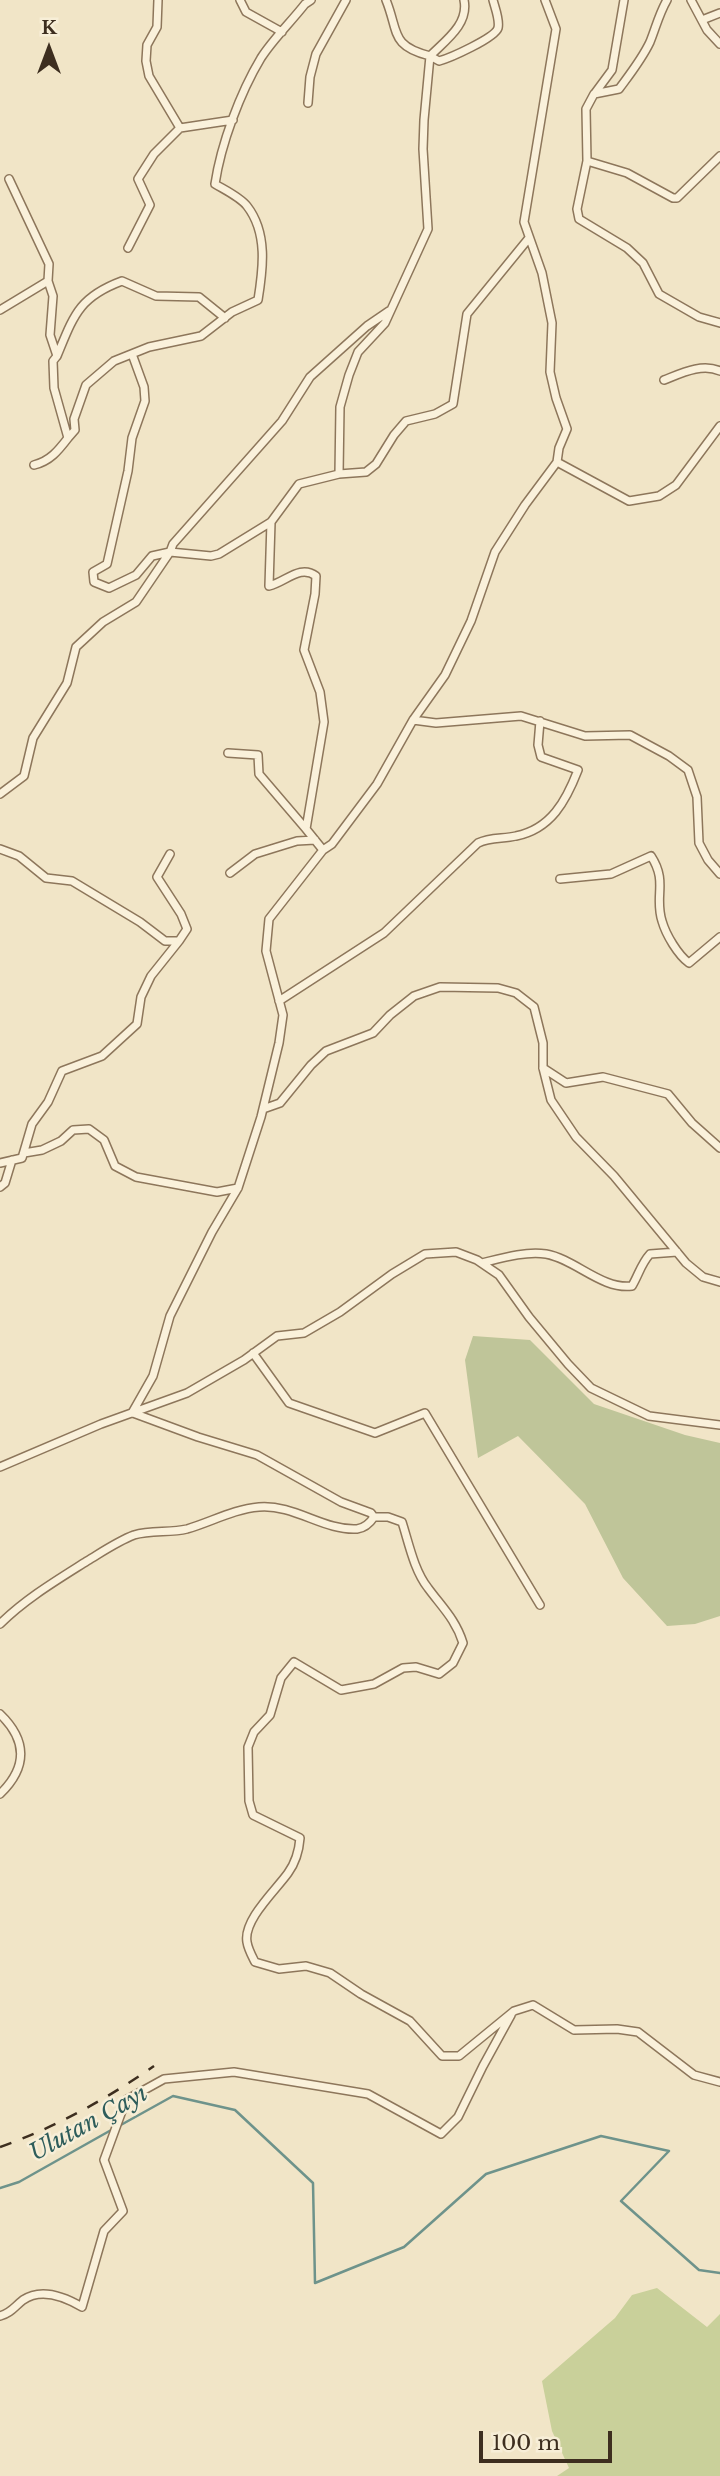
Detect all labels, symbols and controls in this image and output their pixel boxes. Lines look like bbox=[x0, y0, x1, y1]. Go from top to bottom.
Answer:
north arrow bbox=[14, 14, 84, 84]
text: K bbox=[41, 16, 57, 39]
water label: Ulutan Çayı bbox=[25, 2080, 153, 2168]
scale bar bbox=[482, 2416, 615, 2460]
text: 100 m bbox=[492, 2430, 560, 2456]

